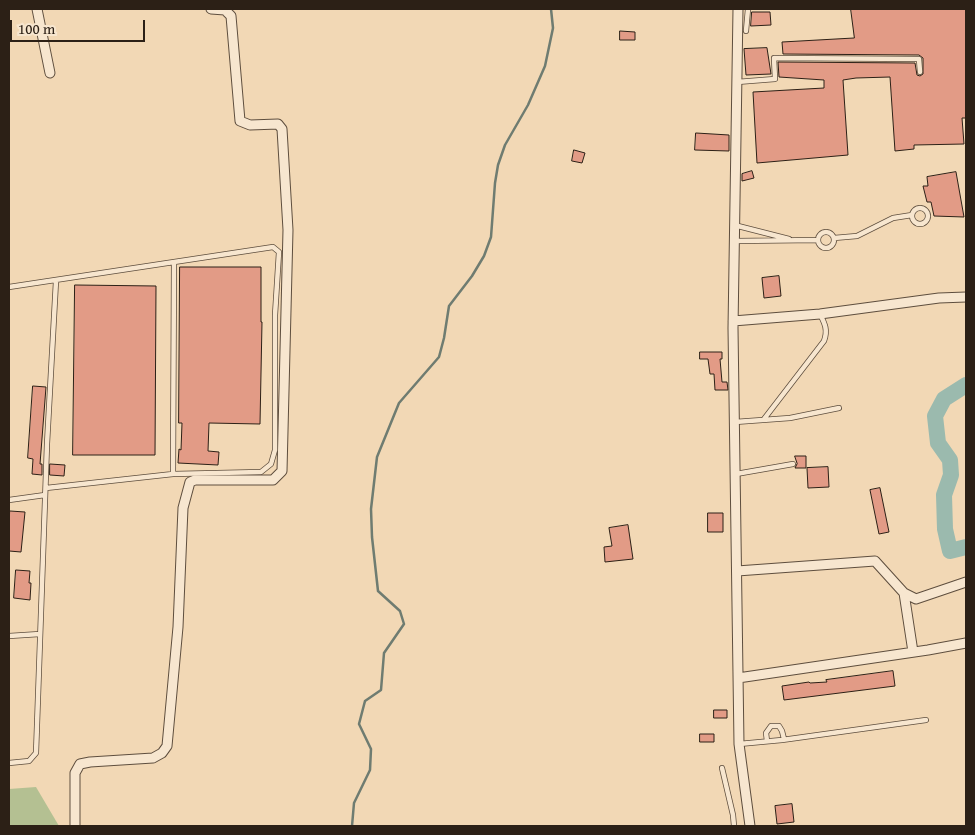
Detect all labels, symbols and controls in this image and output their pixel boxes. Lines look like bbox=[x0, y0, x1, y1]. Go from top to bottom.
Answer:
scale bar bbox=[12, 10, 148, 42]
text: 100 m bbox=[18, 18, 55, 39]

